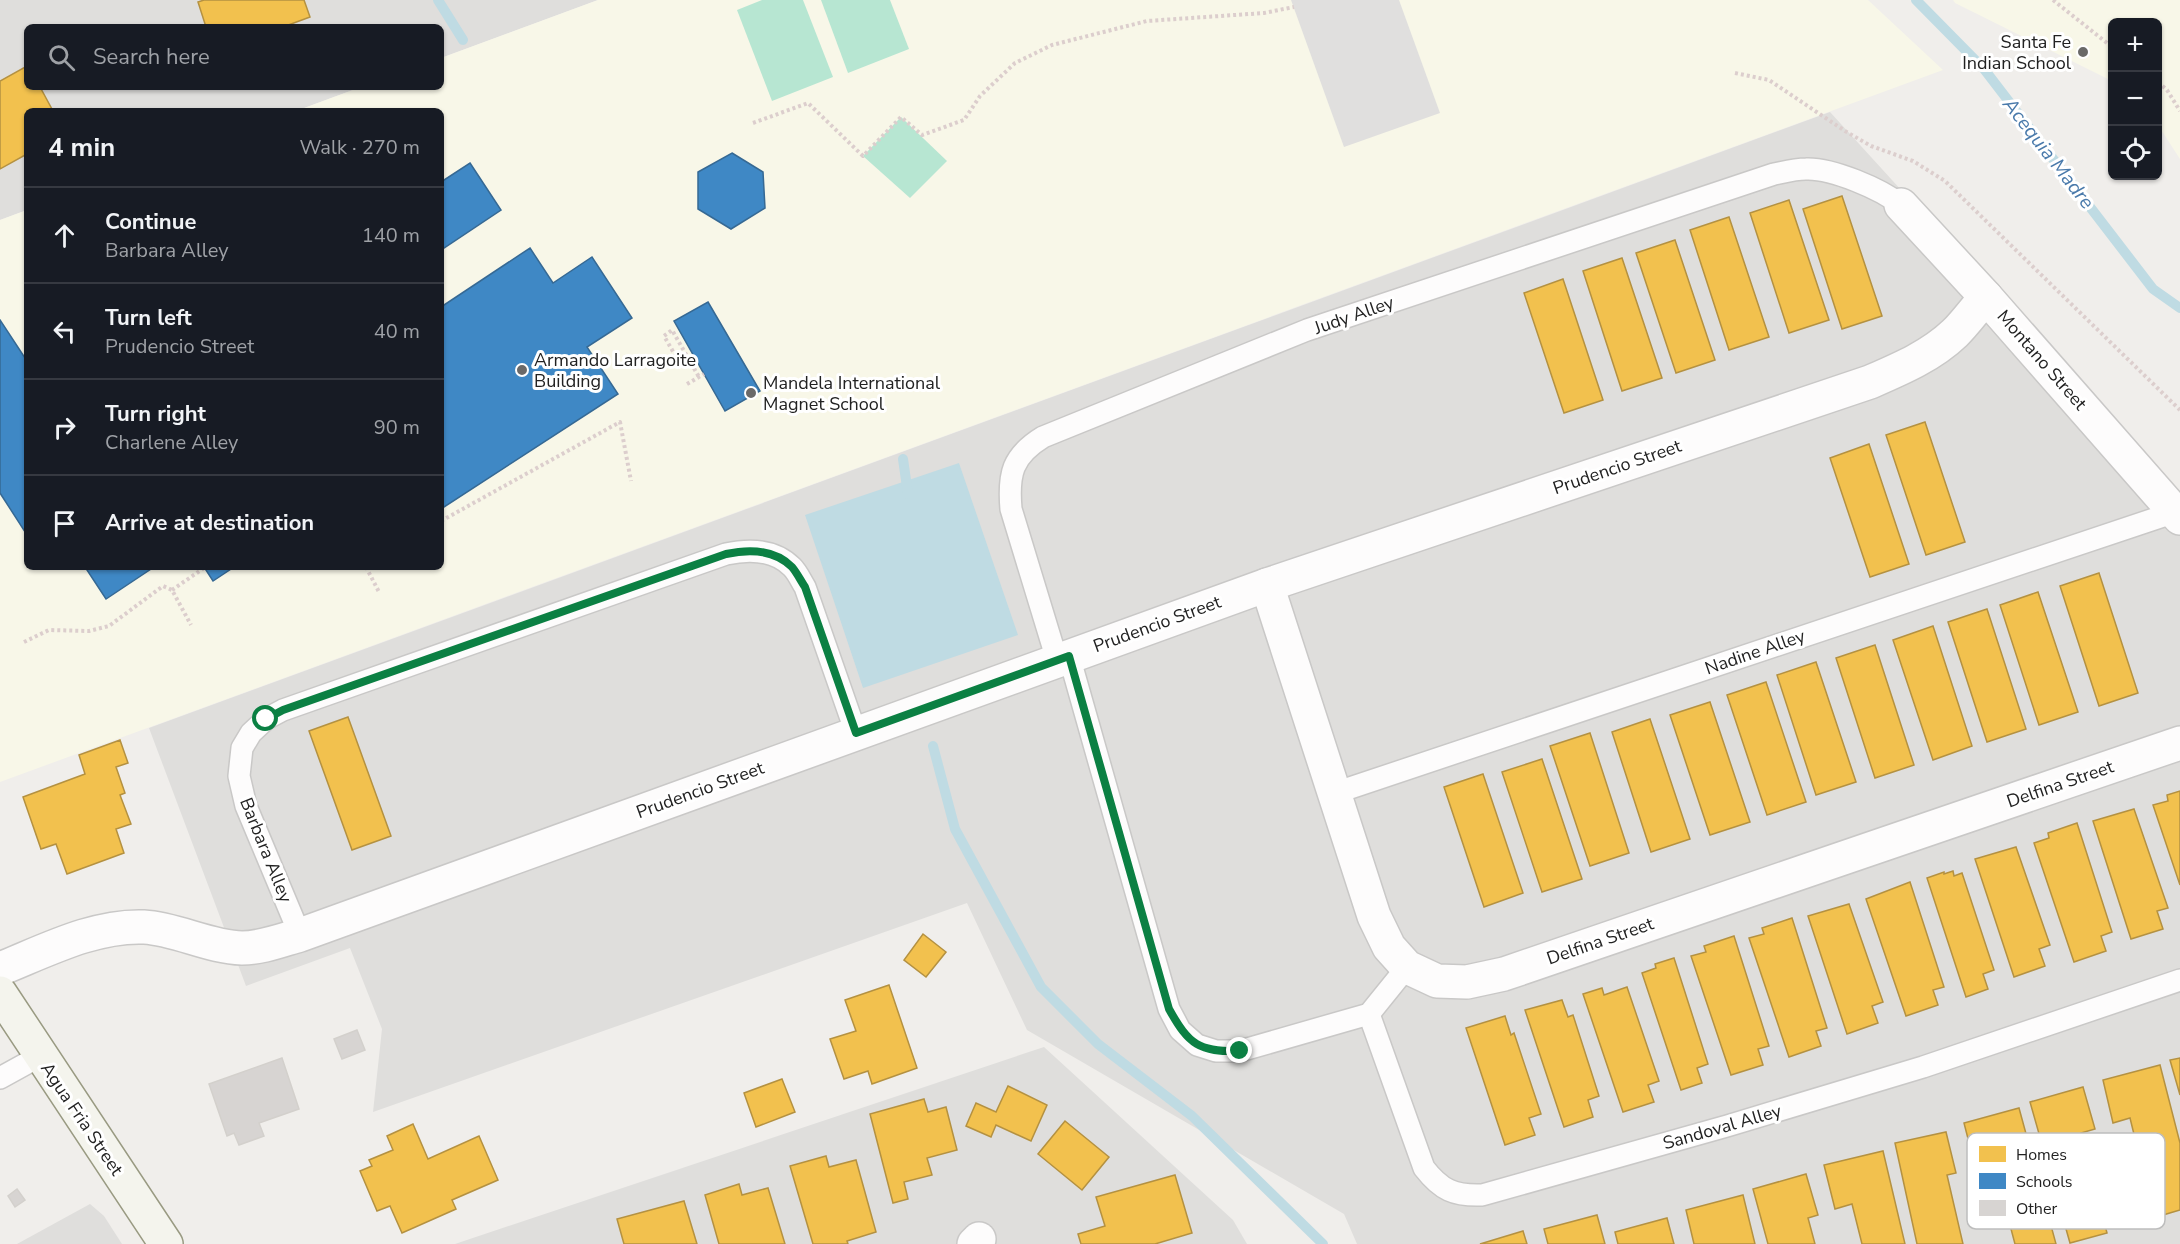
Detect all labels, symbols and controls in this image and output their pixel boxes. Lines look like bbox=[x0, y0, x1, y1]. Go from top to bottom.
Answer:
map controls bbox=[2108, 18, 2162, 180]
button: + bbox=[2108, 18, 2162, 72]
search box bbox=[24, 24, 444, 90]
place label: Santa Fe Indian School bbox=[1962, 30, 2072, 75]
icon: search bbox=[45, 41, 78, 74]
text: Search here bbox=[93, 42, 210, 72]
marker: Santa Fe Indian School bbox=[2076, 45, 2090, 59]
button: − bbox=[2108, 72, 2162, 126]
water label: Acequia Madre bbox=[1996, 91, 2101, 215]
button: locate bbox=[2108, 126, 2162, 180]
text: 4 min bbox=[48, 130, 115, 165]
text: Walk · 270 m bbox=[300, 134, 420, 161]
text: Continue bbox=[105, 207, 196, 237]
icon: ahead bbox=[48, 219, 81, 252]
text: 140 m bbox=[362, 222, 420, 249]
text: Barbara Alley bbox=[105, 237, 228, 264]
street label: Judy Alley bbox=[1310, 290, 1398, 340]
text: Turn left bbox=[105, 303, 192, 333]
street label: Montano Street bbox=[1992, 305, 2093, 416]
icon: left bbox=[48, 315, 81, 348]
text: 40 m bbox=[374, 318, 420, 345]
text: Prudencio Street bbox=[105, 333, 254, 360]
place label: Armando Larragoite Building bbox=[534, 348, 696, 393]
marker: Armando Larragoite Building bbox=[515, 363, 529, 377]
place label: Mandela International Magnet School bbox=[763, 371, 941, 416]
marker: Mandela International Magnet School bbox=[744, 386, 758, 400]
text: Turn right bbox=[105, 399, 206, 429]
icon: right bbox=[48, 411, 81, 444]
text: 90 m bbox=[374, 414, 420, 441]
text: Charlene Alley bbox=[105, 429, 238, 456]
street label: Prudencio Street bbox=[1550, 434, 1685, 500]
icon: arrive bbox=[48, 507, 81, 540]
text: Arrive at destination bbox=[105, 508, 314, 538]
street label: Prudencio Street bbox=[1090, 590, 1225, 658]
street label: Nadine Alley bbox=[1702, 623, 1809, 680]
route start bbox=[252, 705, 278, 731]
street label: Delfina Street bbox=[2003, 754, 2117, 814]
street label: Prudencio Street bbox=[633, 756, 768, 824]
street label: Barbara Alley bbox=[234, 794, 298, 907]
street label: Delfina Street bbox=[1543, 911, 1657, 971]
route end bbox=[1226, 1037, 1252, 1063]
street label: Agua Fria Street bbox=[35, 1058, 129, 1181]
street label: Sandoval Alley bbox=[1660, 1098, 1785, 1155]
legend bbox=[1967, 1133, 2165, 1229]
text: Homes bbox=[2016, 1144, 2067, 1166]
text: Schools bbox=[2016, 1171, 2072, 1193]
text: Other bbox=[2016, 1198, 2057, 1220]

